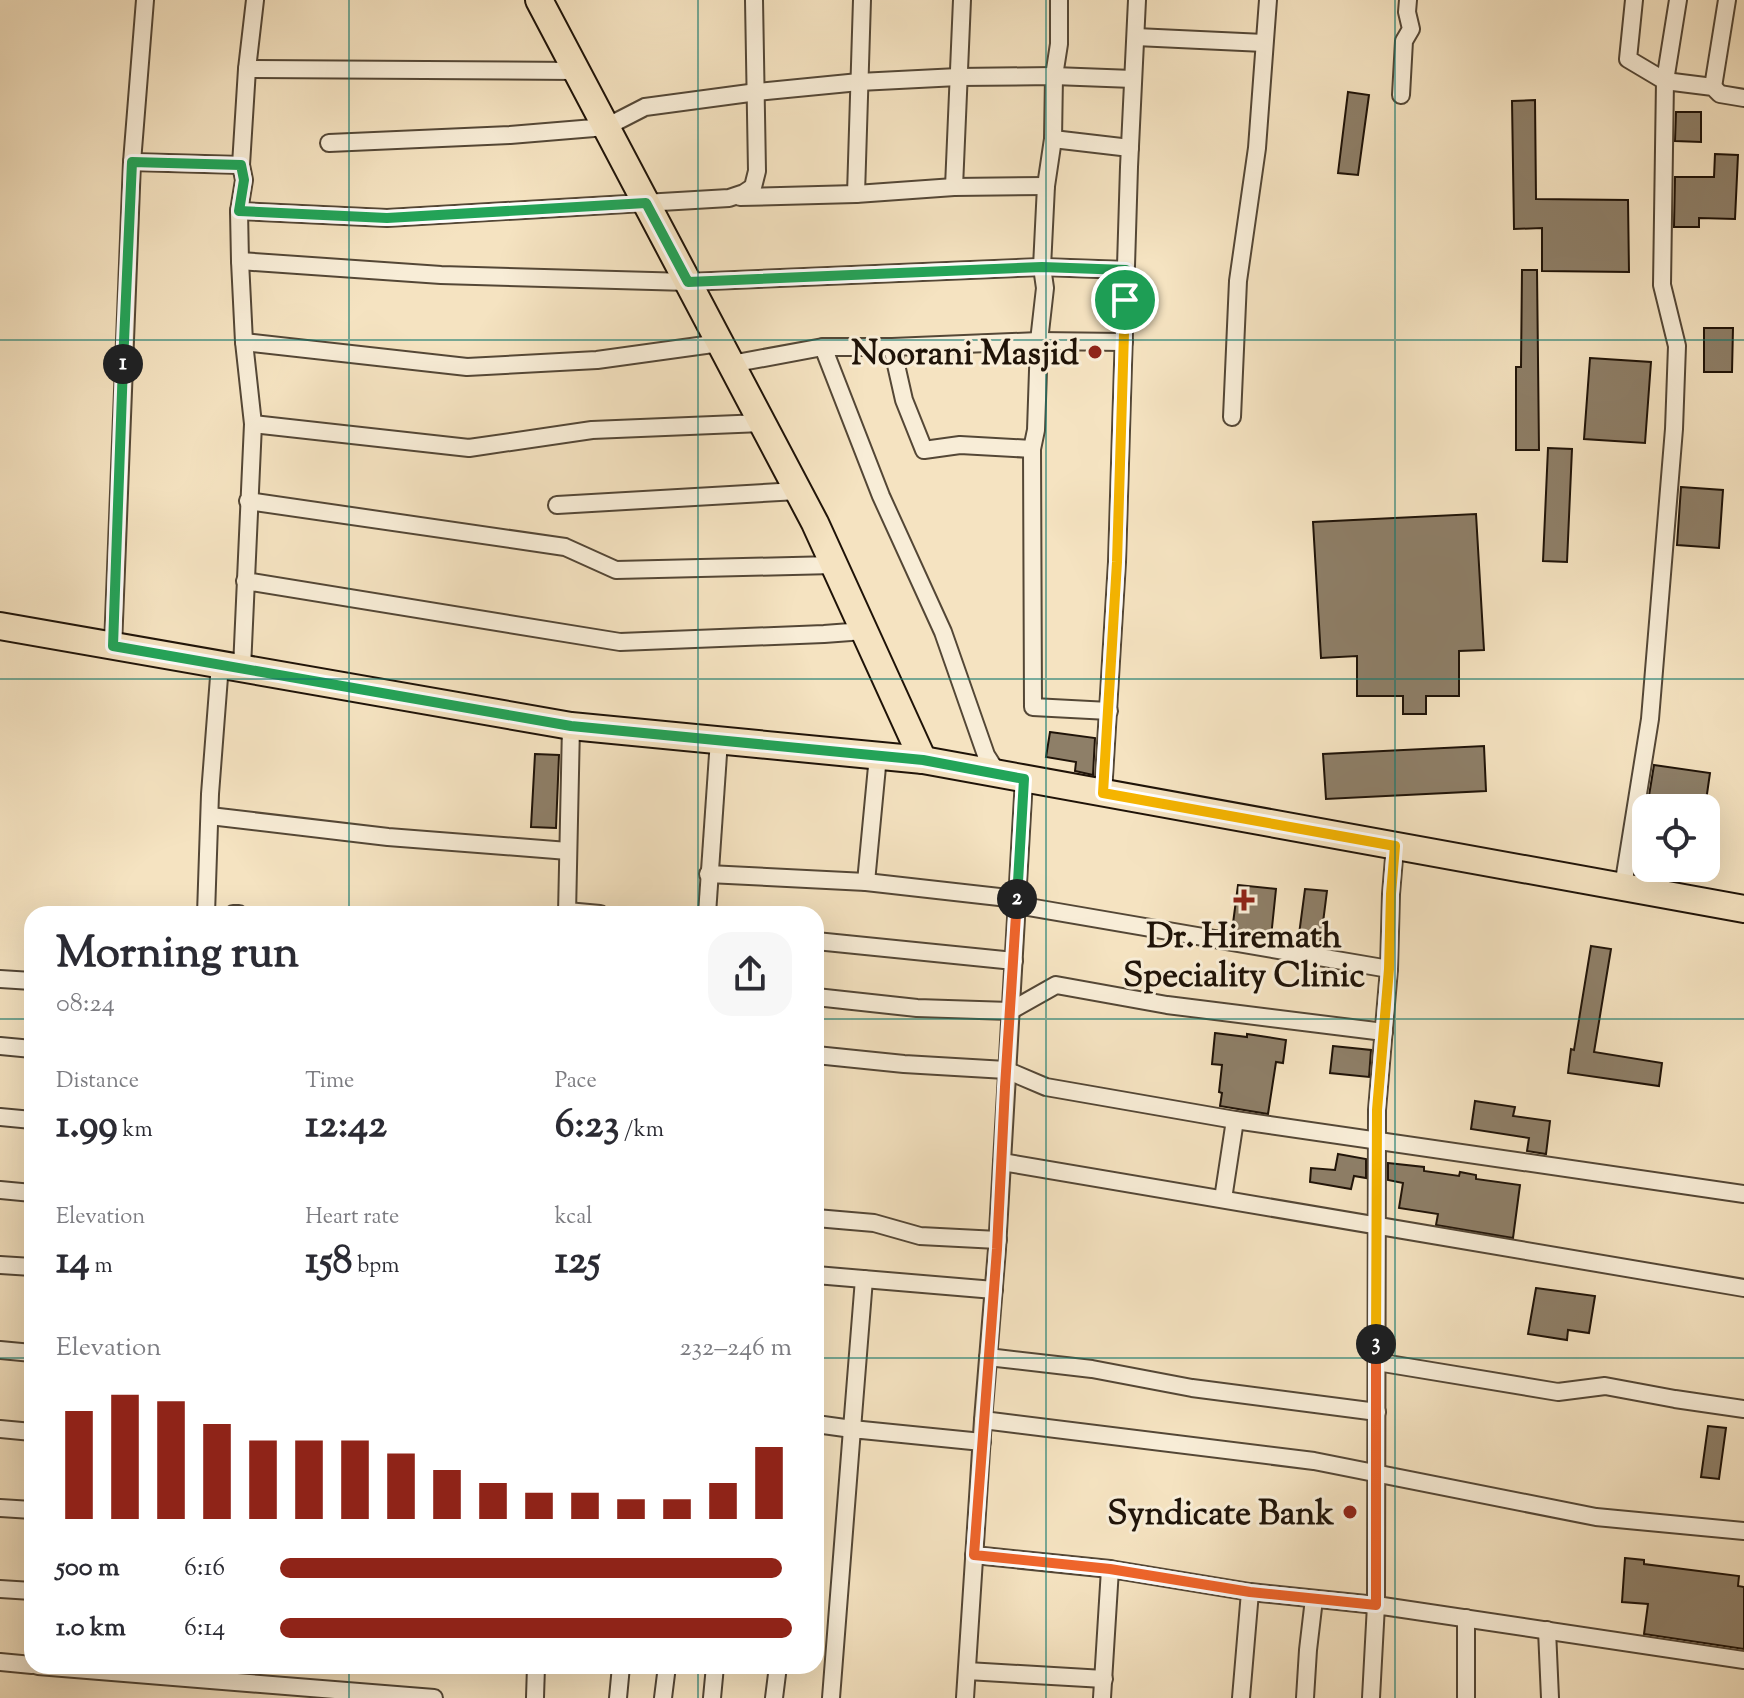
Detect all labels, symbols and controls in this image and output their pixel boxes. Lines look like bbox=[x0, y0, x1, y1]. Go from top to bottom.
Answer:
pin bbox=[1091, 266, 1159, 334]
icon: arrive bbox=[1103, 278, 1147, 322]
place label: Noorani Masjid bbox=[851, 331, 1080, 380]
marker: Noorani Masjid bbox=[1086, 343, 1104, 361]
pin: 1 bbox=[103, 344, 143, 384]
text: 1 bbox=[119, 348, 127, 380]
map controls bbox=[1632, 794, 1720, 882]
button: locate bbox=[1632, 794, 1720, 882]
pin: 2 bbox=[997, 879, 1037, 919]
text: 2 bbox=[1012, 883, 1022, 915]
marker: Dr. Hiremath Speciality Clinic bbox=[1233, 889, 1255, 911]
place label: Dr. Hiremath Speciality Clinic bbox=[1123, 914, 1366, 1002]
text: Morning run bbox=[56, 924, 299, 987]
button: share bbox=[708, 932, 792, 1016]
text: 08:24 bbox=[56, 986, 115, 1023]
text: Distance bbox=[56, 1066, 139, 1098]
text: Time bbox=[305, 1066, 354, 1098]
text: Pace bbox=[555, 1066, 597, 1098]
text: 1.99 bbox=[56, 1098, 118, 1155]
text: 12:42 bbox=[305, 1098, 387, 1155]
text: 6:23 bbox=[555, 1098, 619, 1155]
text: km bbox=[118, 1115, 153, 1147]
text: /km bbox=[619, 1115, 664, 1147]
text: Elevation bbox=[56, 1202, 145, 1234]
text: Heart rate bbox=[305, 1202, 399, 1234]
text: kcal bbox=[555, 1202, 592, 1234]
text: 14 bbox=[56, 1234, 90, 1291]
text: 158 bbox=[305, 1234, 353, 1291]
text: 125 bbox=[555, 1234, 601, 1291]
text: m bbox=[90, 1251, 113, 1283]
text: bpm bbox=[353, 1251, 400, 1283]
pin: 3 bbox=[1356, 1324, 1396, 1364]
text: 3 bbox=[1372, 1328, 1380, 1360]
text: Elevation bbox=[56, 1330, 161, 1367]
text: 232–246 m bbox=[679, 1330, 792, 1367]
place label: Syndicate Bank bbox=[1107, 1491, 1334, 1540]
marker: Syndicate Bank bbox=[1341, 1503, 1359, 1521]
text: 500 m bbox=[56, 1550, 119, 1587]
text: 6:16 bbox=[184, 1550, 225, 1587]
text: 1.0 km bbox=[56, 1610, 126, 1647]
text: 6:14 bbox=[184, 1610, 225, 1647]

